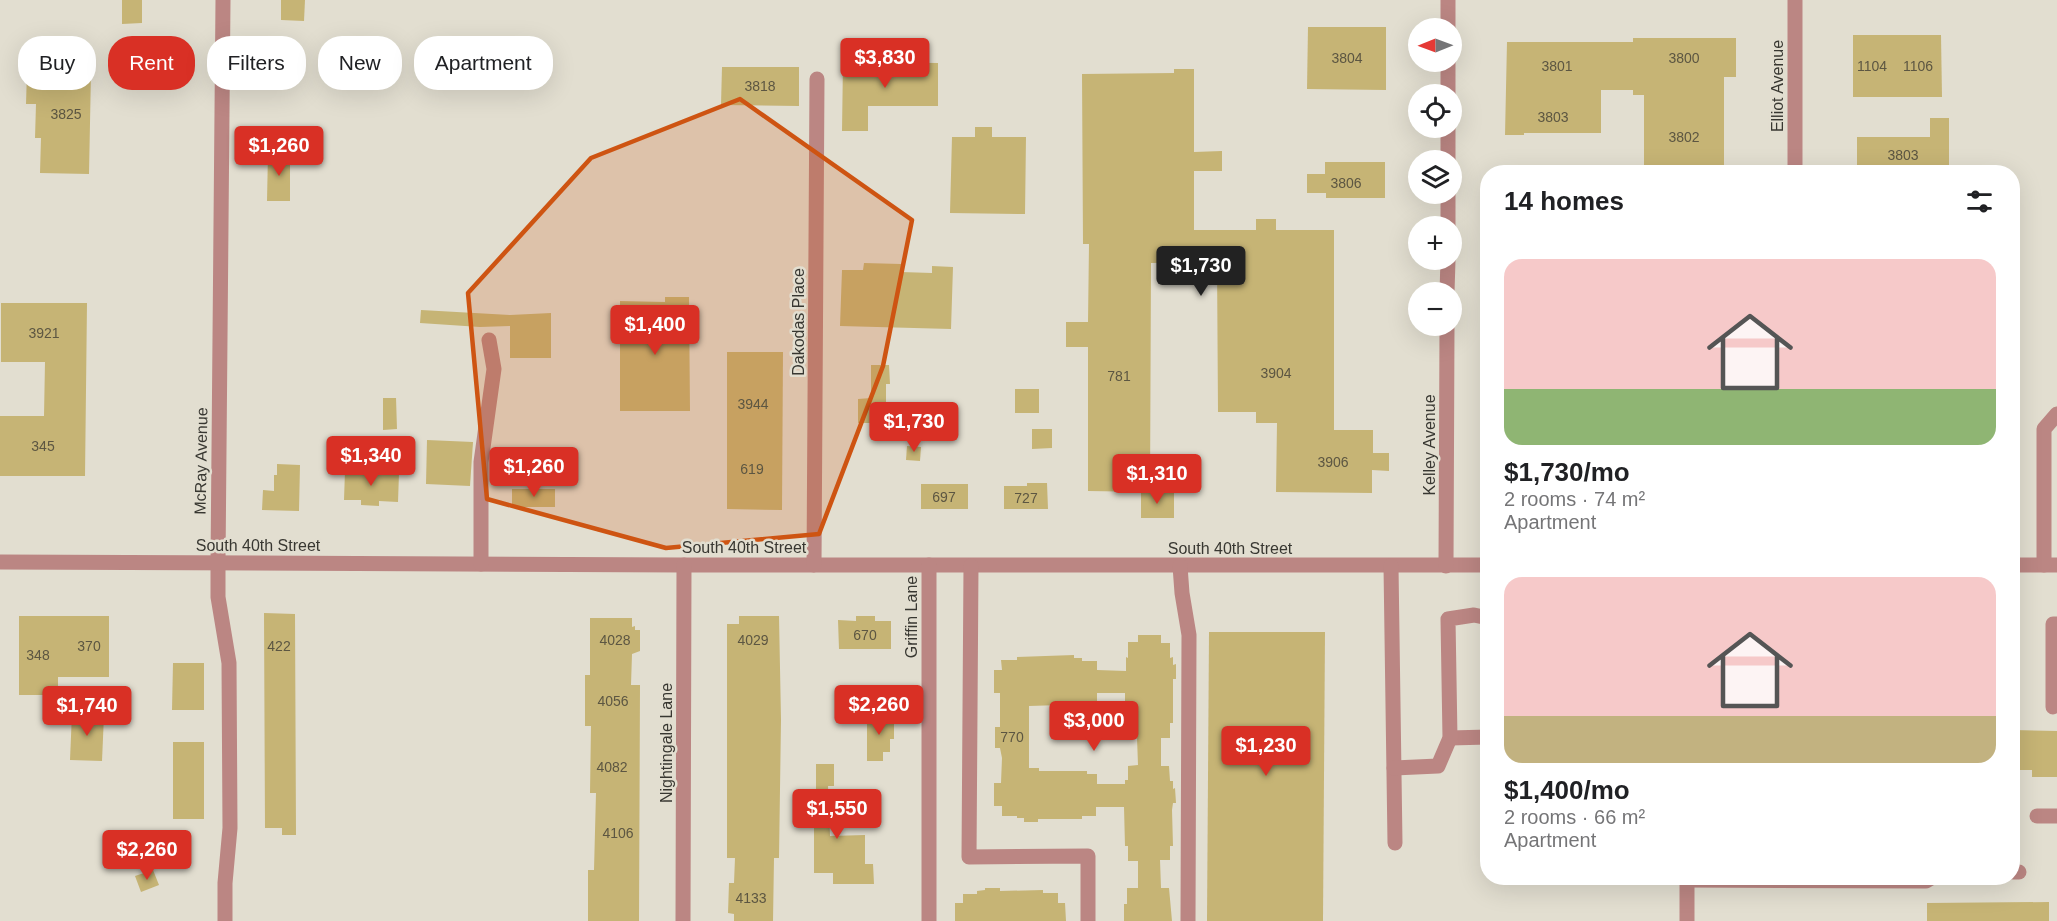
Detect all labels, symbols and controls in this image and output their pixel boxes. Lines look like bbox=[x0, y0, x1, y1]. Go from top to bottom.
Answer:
north arrow bbox=[1408, 18, 1462, 72]
map controls bbox=[1408, 18, 1462, 336]
chip: Buy bbox=[18, 36, 96, 90]
chip: Rent bbox=[108, 36, 195, 90]
chip: Filters bbox=[207, 36, 306, 90]
chip: New bbox=[318, 36, 402, 90]
chip: Apartment bbox=[414, 36, 553, 90]
pin: $3,830 bbox=[836, 38, 934, 89]
street label: Elliot Avenue bbox=[1769, 40, 1786, 132]
text: $3,830 bbox=[854, 46, 916, 68]
house number: 3804 bbox=[1331, 50, 1363, 66]
house number: 3800 bbox=[1668, 50, 1700, 66]
house number: 3801 bbox=[1541, 58, 1573, 74]
house number: 1104 bbox=[1857, 58, 1887, 74]
house number: 1106 bbox=[1903, 58, 1933, 74]
house number: 3818 bbox=[744, 78, 776, 94]
button: locate bbox=[1408, 84, 1462, 138]
house number: 3825 bbox=[50, 106, 82, 122]
house number: 3803 bbox=[1537, 109, 1569, 125]
pin: $1,260 bbox=[230, 126, 328, 177]
house number: 3802 bbox=[1668, 129, 1700, 145]
text: $1,260 bbox=[248, 134, 310, 156]
house number: 3803 bbox=[1887, 147, 1919, 163]
button: layers bbox=[1408, 150, 1462, 204]
house number: 3806 bbox=[1330, 175, 1362, 191]
icon: filters bbox=[1963, 185, 1996, 218]
text: 14 homes bbox=[1504, 186, 1624, 216]
button: + bbox=[1408, 216, 1462, 270]
pin: $1,730 bbox=[1152, 246, 1250, 297]
text: $1,730 bbox=[1170, 254, 1232, 276]
street label: Dakodas Place bbox=[790, 268, 807, 376]
button: − bbox=[1408, 282, 1462, 336]
icon: home bbox=[1696, 298, 1804, 406]
pin: $1,400 bbox=[606, 305, 704, 356]
text: $1,400 bbox=[624, 313, 686, 335]
house number: 3921 bbox=[28, 325, 60, 341]
house number: 3904 bbox=[1260, 365, 1292, 381]
house number: 781 bbox=[1107, 368, 1131, 384]
street label: Kelley Avenue bbox=[1421, 394, 1438, 496]
house number: 3944 bbox=[737, 396, 769, 412]
pin: $1,730 bbox=[865, 402, 963, 453]
street label: McRay Avenue bbox=[192, 407, 210, 515]
text: $1,730 bbox=[883, 410, 945, 432]
pin: $1,340 bbox=[322, 436, 420, 487]
house number: 345 bbox=[31, 438, 55, 454]
text: $1,340 bbox=[340, 444, 402, 466]
pin: $1,260 bbox=[485, 447, 583, 498]
pin: $1,310 bbox=[1108, 454, 1206, 505]
house number: 3906 bbox=[1317, 454, 1349, 470]
text: $1,260 bbox=[503, 455, 565, 477]
text: $1,730/mo bbox=[1504, 457, 1630, 487]
house number: 619 bbox=[740, 461, 764, 477]
text: $1,310 bbox=[1126, 462, 1188, 484]
text: 2 rooms · 74 m² bbox=[1504, 488, 1645, 510]
house number: 697 bbox=[932, 489, 956, 505]
house number: 727 bbox=[1014, 490, 1038, 506]
text: Apartment bbox=[1504, 511, 1596, 533]
street label: South 40th Street bbox=[196, 537, 321, 554]
street label: South 40th Street bbox=[682, 539, 807, 556]
street label: South 40th Street bbox=[1168, 540, 1293, 557]
street label: Griffin Lane bbox=[903, 576, 920, 658]
icon: home bbox=[1696, 616, 1804, 724]
house number: 670 bbox=[853, 627, 877, 643]
house number: 4028 bbox=[599, 632, 631, 648]
house number: 4029 bbox=[737, 632, 769, 648]
house number: 370 bbox=[77, 638, 101, 654]
house number: 422 bbox=[267, 638, 291, 654]
house number: 348 bbox=[26, 647, 50, 663]
street label: Nightingale Lane bbox=[658, 683, 675, 803]
pin: $2,260 bbox=[830, 685, 928, 736]
pin: $1,740 bbox=[38, 686, 136, 737]
house number: 4056 bbox=[597, 693, 629, 709]
text: $2,260 bbox=[848, 693, 910, 715]
text: $1,740 bbox=[56, 694, 118, 716]
pin: $3,000 bbox=[1045, 701, 1143, 752]
text: $3,000 bbox=[1063, 709, 1125, 731]
pin: $1,230 bbox=[1217, 726, 1315, 777]
house number: 770 bbox=[1000, 729, 1024, 745]
text: $1,230 bbox=[1235, 734, 1297, 756]
house number: 4082 bbox=[596, 759, 628, 775]
text: $1,400/mo bbox=[1504, 775, 1630, 805]
pin: $1,550 bbox=[788, 789, 886, 840]
text: $1,550 bbox=[806, 797, 868, 819]
text: 2 rooms · 66 m² bbox=[1504, 806, 1645, 828]
house number: 4106 bbox=[602, 825, 634, 841]
text: Apartment bbox=[1504, 829, 1596, 851]
pin: $2,260 bbox=[98, 830, 196, 881]
text: $2,260 bbox=[116, 838, 178, 860]
house number: 4133 bbox=[735, 890, 767, 906]

